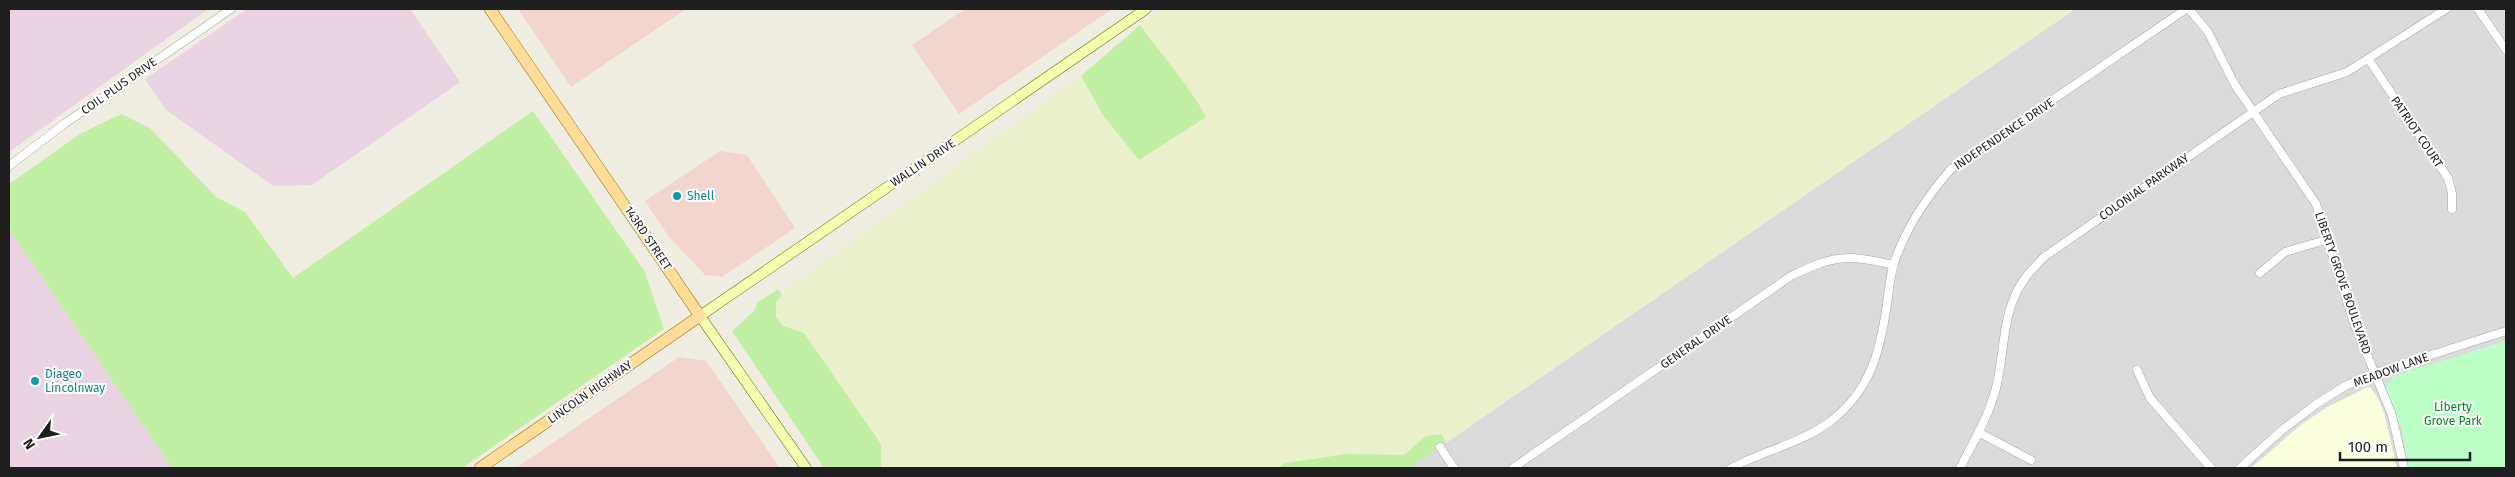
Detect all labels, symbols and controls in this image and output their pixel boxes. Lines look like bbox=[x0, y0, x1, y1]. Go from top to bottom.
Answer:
street label: COIL PLUS DRIVE bbox=[78, 55, 160, 117]
street label: PATRIOT COURT bbox=[2388, 94, 2446, 171]
street label: INDEPENDENCE DRIVE bbox=[1951, 95, 2057, 173]
street label: WALLIN DRIVE bbox=[888, 136, 958, 190]
street label: COLONIAL PARKWAY bbox=[2096, 150, 2192, 223]
place label: Shell bbox=[687, 189, 715, 203]
marker: Shell bbox=[671, 190, 683, 202]
street label: 143RD STREET bbox=[621, 203, 675, 273]
street label: LIBERTY GROVE BOULEVARD bbox=[2312, 210, 2374, 356]
street label: GENERAL DRIVE bbox=[1658, 312, 1734, 372]
street label: MEADOW LANE bbox=[2351, 350, 2431, 390]
street label: LINCOLN HIGHWAY bbox=[545, 357, 635, 426]
place label: Diageo Lincolnway bbox=[45, 367, 105, 395]
marker: Diageo Lincolnway bbox=[29, 375, 41, 387]
park label: Liberty Grove Park bbox=[2424, 400, 2483, 428]
north arrow bbox=[15, 412, 65, 462]
scale bar bbox=[2340, 430, 2470, 462]
text: N bbox=[20, 435, 39, 452]
text: 100 m bbox=[2348, 438, 2388, 456]

